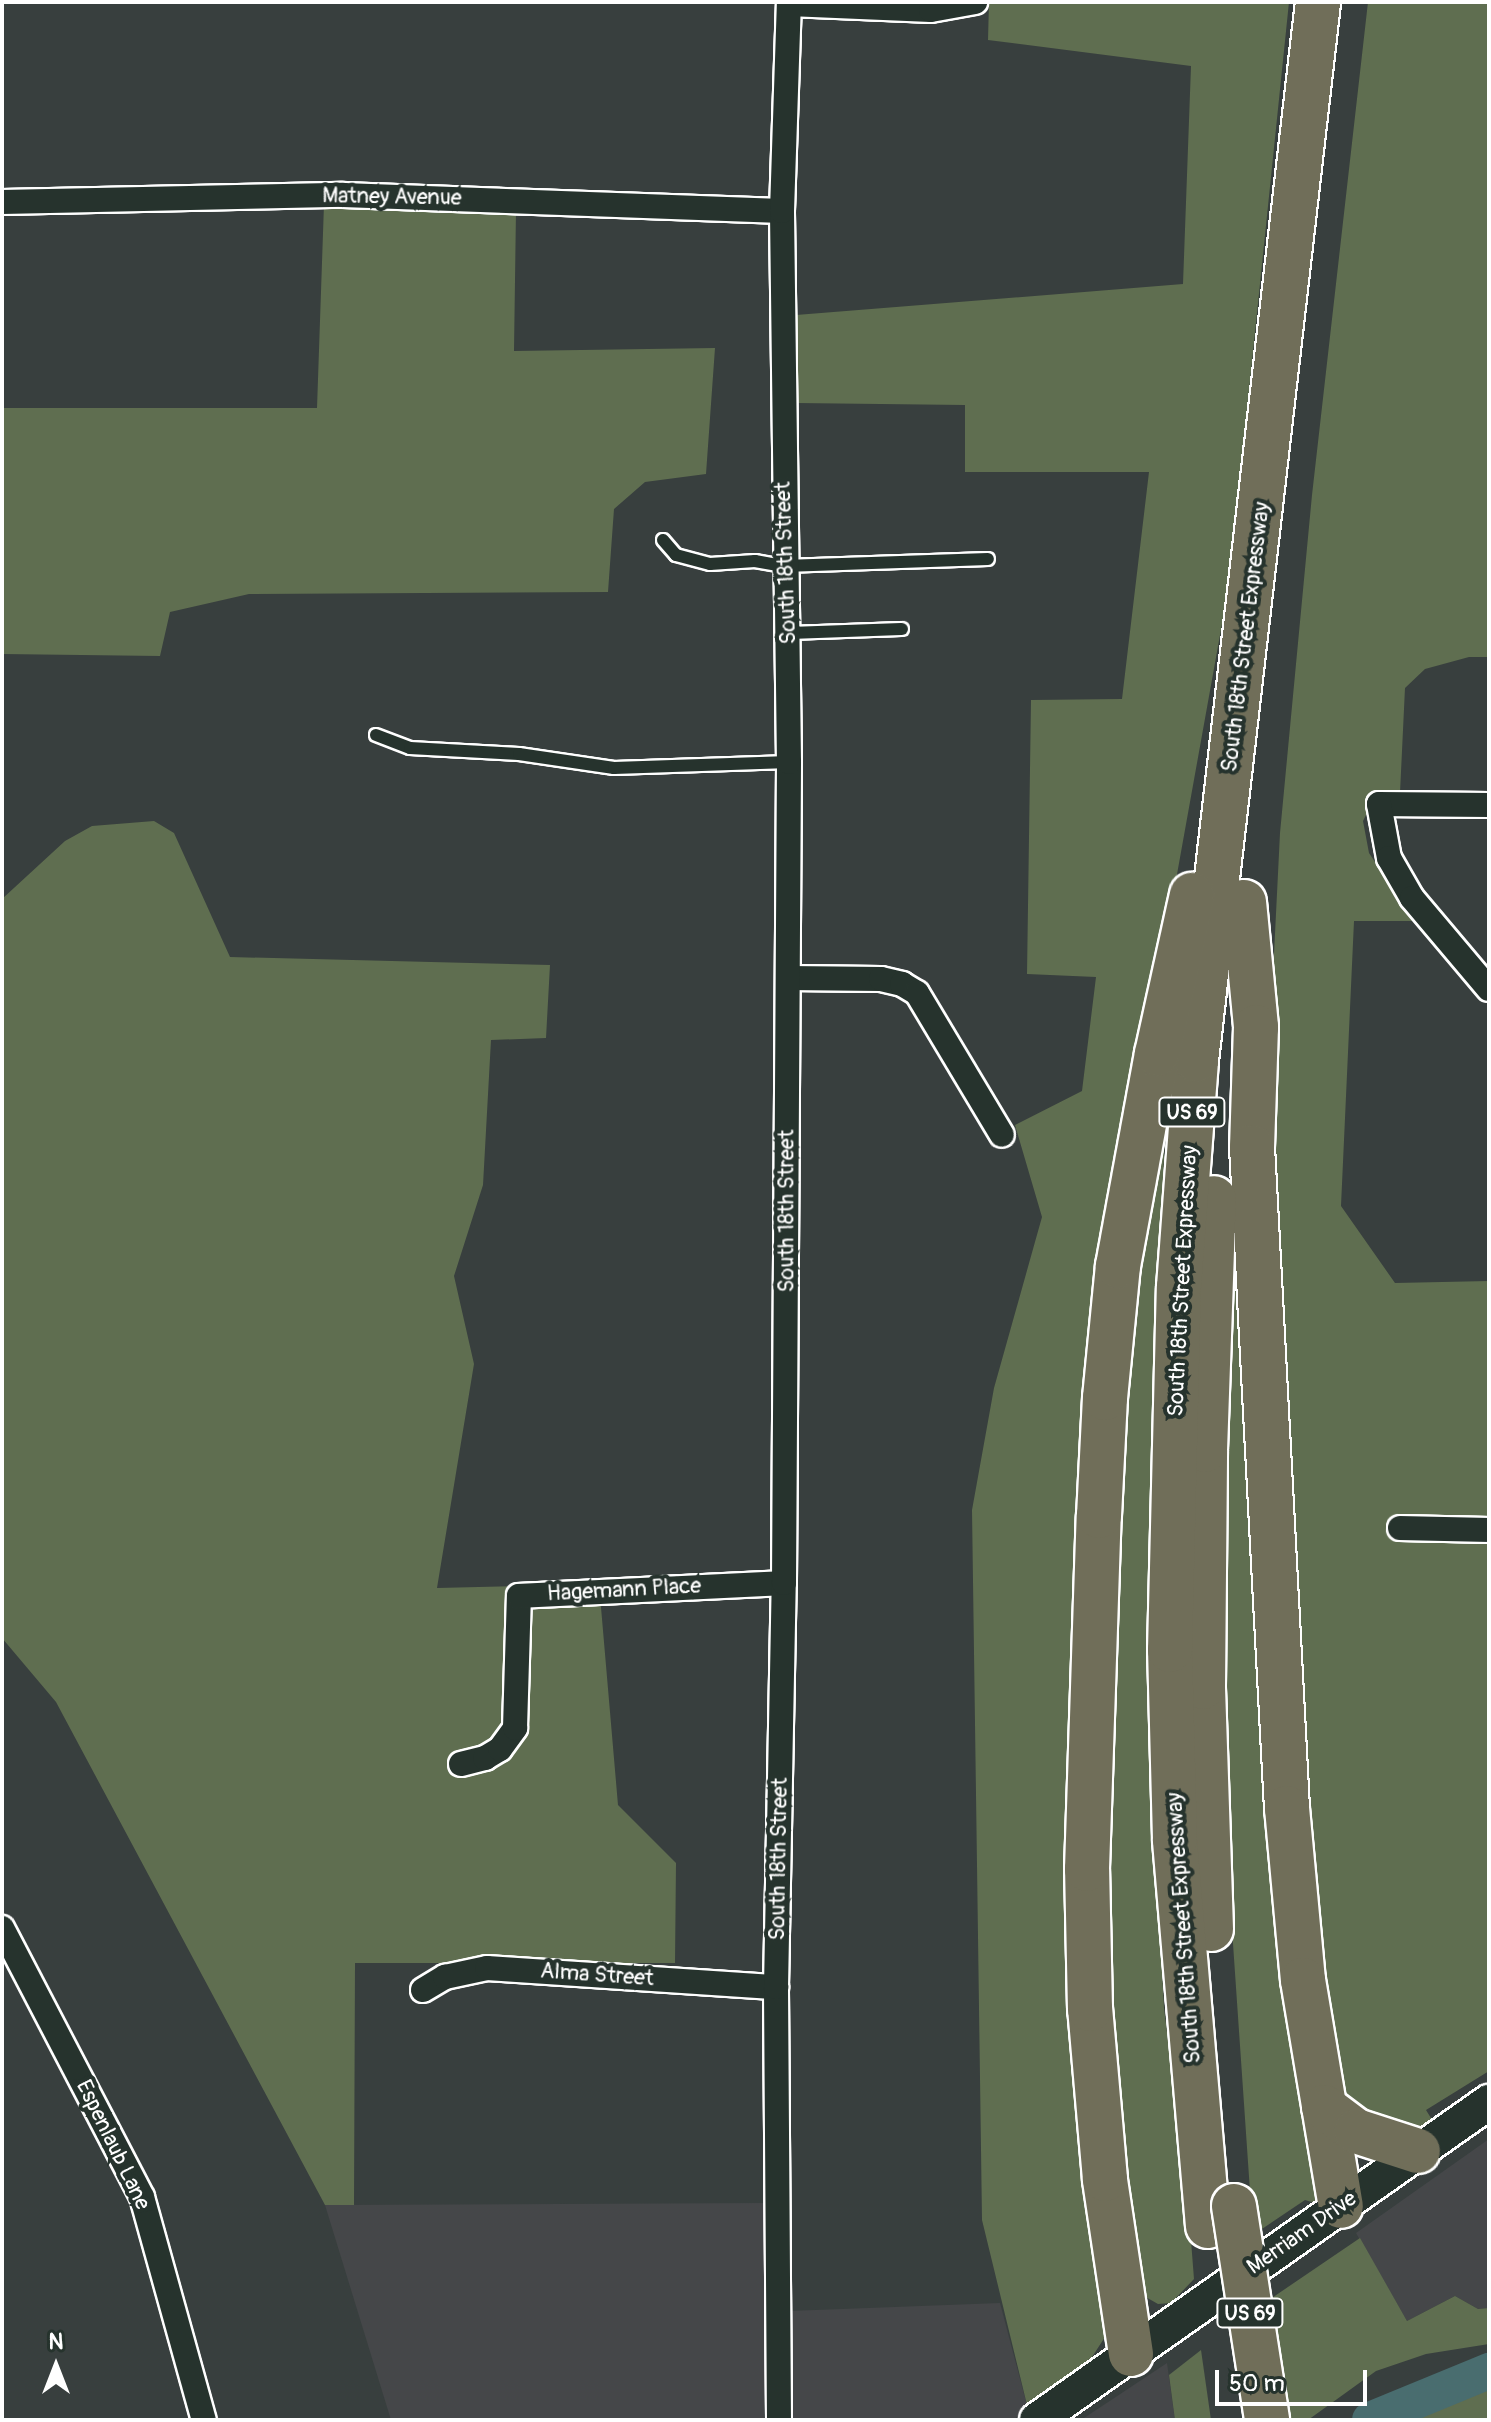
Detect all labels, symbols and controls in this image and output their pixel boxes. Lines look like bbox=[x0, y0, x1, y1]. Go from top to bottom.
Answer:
street label: Matney Avenue bbox=[322, 183, 462, 211]
street label: South 18th Street bbox=[770, 481, 802, 645]
street label: South 18th Street Expressway bbox=[1216, 500, 1276, 774]
road number: US 69 bbox=[1158, 1096, 1226, 1128]
street label: South 18th Street bbox=[774, 1130, 800, 1292]
street label: South 18th Street Expressway bbox=[1163, 1145, 1203, 1417]
street label: Hagemann Place bbox=[546, 1573, 702, 1607]
street label: South 18th Street bbox=[764, 1777, 794, 1941]
street label: South 18th Street Expressway bbox=[1161, 1791, 1207, 2065]
street label: Alma Street bbox=[539, 1958, 655, 1992]
street label: Espenlaub Lane bbox=[70, 2076, 156, 2214]
street label: Merriam Drive bbox=[1242, 2186, 1362, 2280]
road number: US 69 bbox=[1216, 2297, 1284, 2329]
north arrow bbox=[16, 2326, 96, 2406]
text: N bbox=[49, 2328, 63, 2356]
scale bar bbox=[1219, 2354, 1371, 2404]
text: 50 m bbox=[1229, 2369, 1285, 2398]

